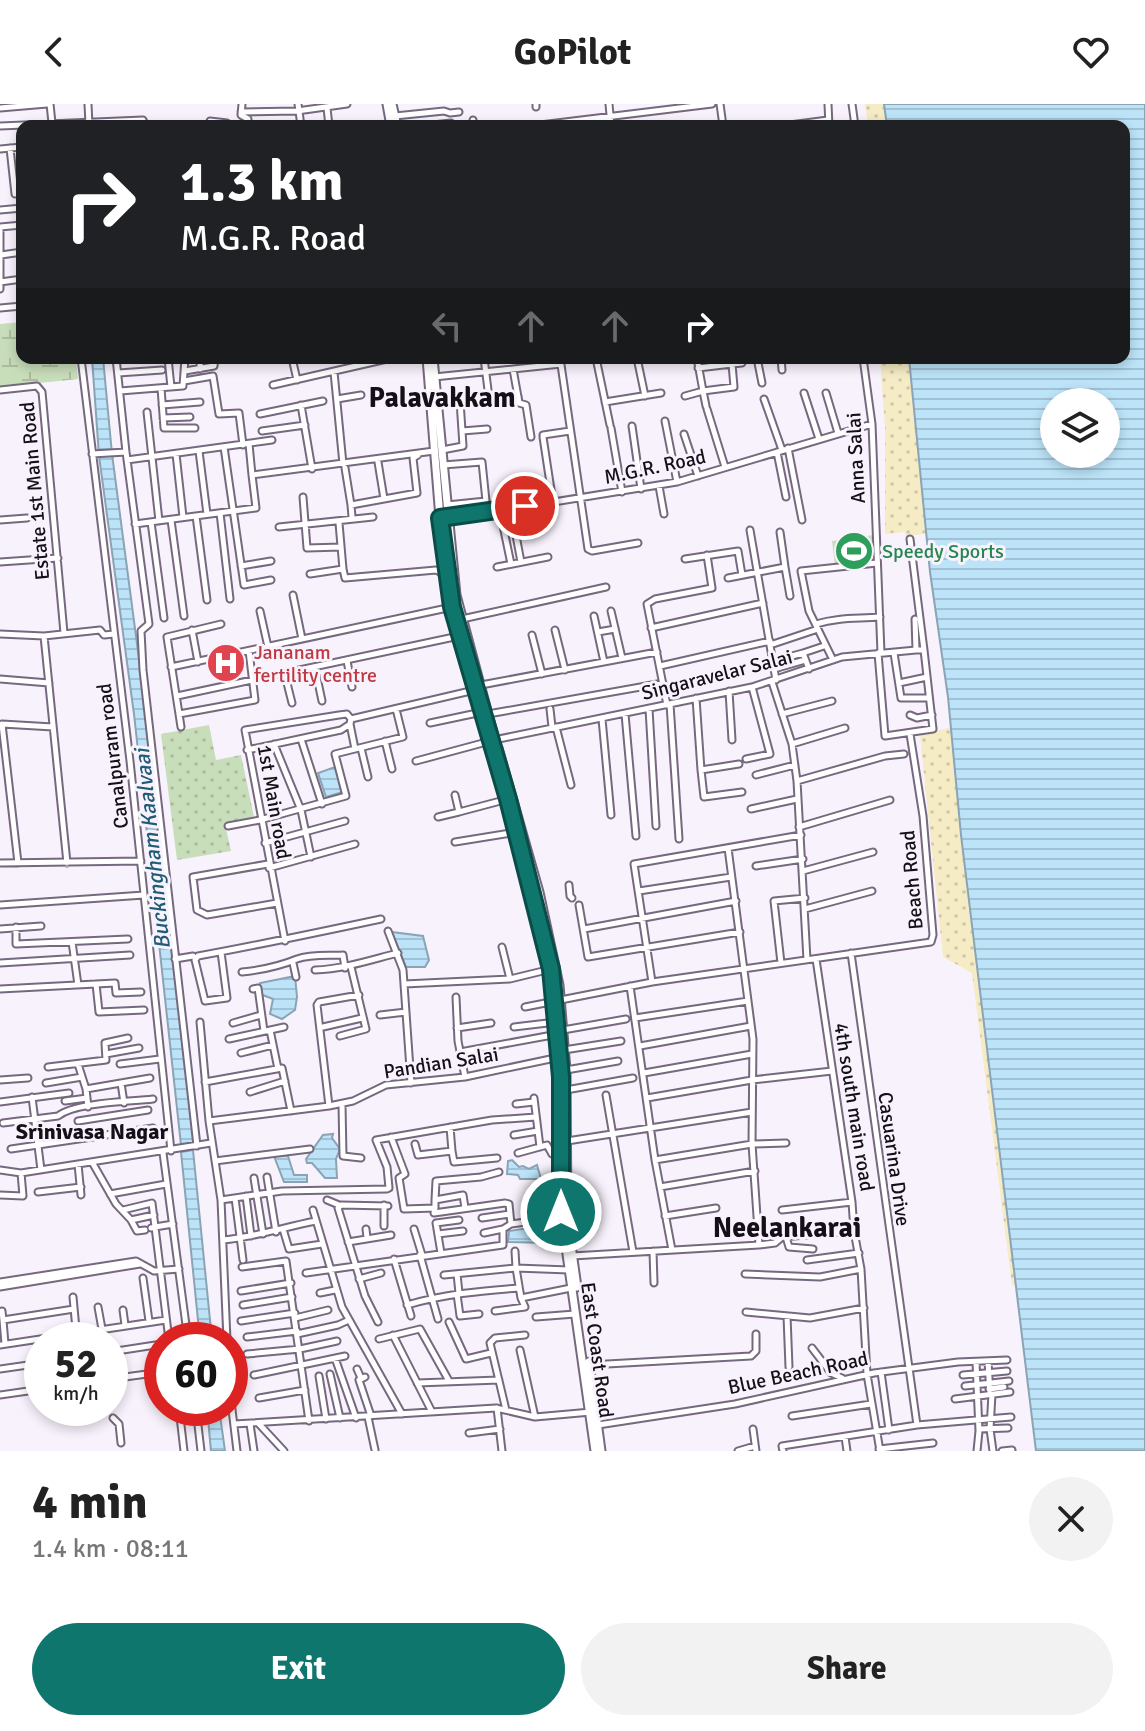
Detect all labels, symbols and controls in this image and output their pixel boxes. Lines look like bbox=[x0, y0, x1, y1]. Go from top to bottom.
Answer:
icon: back bbox=[32, 30, 76, 74]
text: GoPilot bbox=[514, 30, 631, 75]
icon: heart bbox=[1069, 30, 1113, 74]
text: 1.3 km bbox=[180, 147, 343, 216]
icon: right bbox=[48, 152, 152, 256]
text: M.G.R. Road bbox=[180, 216, 366, 261]
icon: left bbox=[425, 304, 469, 348]
icon: ahead bbox=[509, 304, 553, 348]
icon: ahead bbox=[593, 304, 637, 348]
icon: right bbox=[677, 304, 721, 348]
district label: Palavakkam bbox=[368, 381, 516, 415]
map controls bbox=[1040, 388, 1120, 468]
button: layers bbox=[1040, 388, 1120, 468]
street label: Estate 1st Main Road bbox=[15, 401, 55, 581]
street label: Anna Salai bbox=[841, 412, 871, 504]
street label: M.G.R. Road bbox=[602, 444, 708, 490]
pin bbox=[491, 472, 559, 540]
icon: arrive bbox=[503, 484, 547, 528]
sports icon: Speedy Sports bbox=[833, 530, 875, 572]
place label: Speedy Sports bbox=[882, 539, 1004, 564]
place label: Jananam fertility centre bbox=[254, 640, 377, 688]
hospital icon: Jananam fertility centre bbox=[205, 642, 247, 684]
street label: Singaravelar Salai bbox=[639, 644, 795, 706]
street label: Canalpuram road bbox=[92, 682, 134, 830]
street label: 1st Main road bbox=[252, 743, 296, 861]
water label: Buckingham Kaalvaai bbox=[128, 745, 176, 951]
street label: Beach Road bbox=[895, 829, 929, 931]
street label: 4th south main road bbox=[828, 1021, 880, 1193]
street label: Pandian Salai bbox=[382, 1042, 500, 1084]
street label: Casuarina Drive bbox=[872, 1090, 916, 1228]
district label: Srinivasa Nagar bbox=[16, 1118, 168, 1145]
position arrow bbox=[519, 1170, 603, 1254]
district label: Neelankarai bbox=[713, 1211, 861, 1245]
street label: East Coast Road bbox=[575, 1280, 619, 1420]
speed limit sign: 60 bbox=[144, 1322, 248, 1426]
text: 52 bbox=[54, 1339, 98, 1389]
street label: Blue Beach Road bbox=[726, 1346, 870, 1400]
text: km/h bbox=[53, 1381, 99, 1406]
text: 4 min bbox=[32, 1473, 148, 1532]
button: close bbox=[1029, 1477, 1113, 1561]
text: 1.4 km · 08:11 bbox=[32, 1533, 189, 1565]
button: Exit bbox=[32, 1623, 565, 1715]
button: Share bbox=[581, 1623, 1113, 1715]

